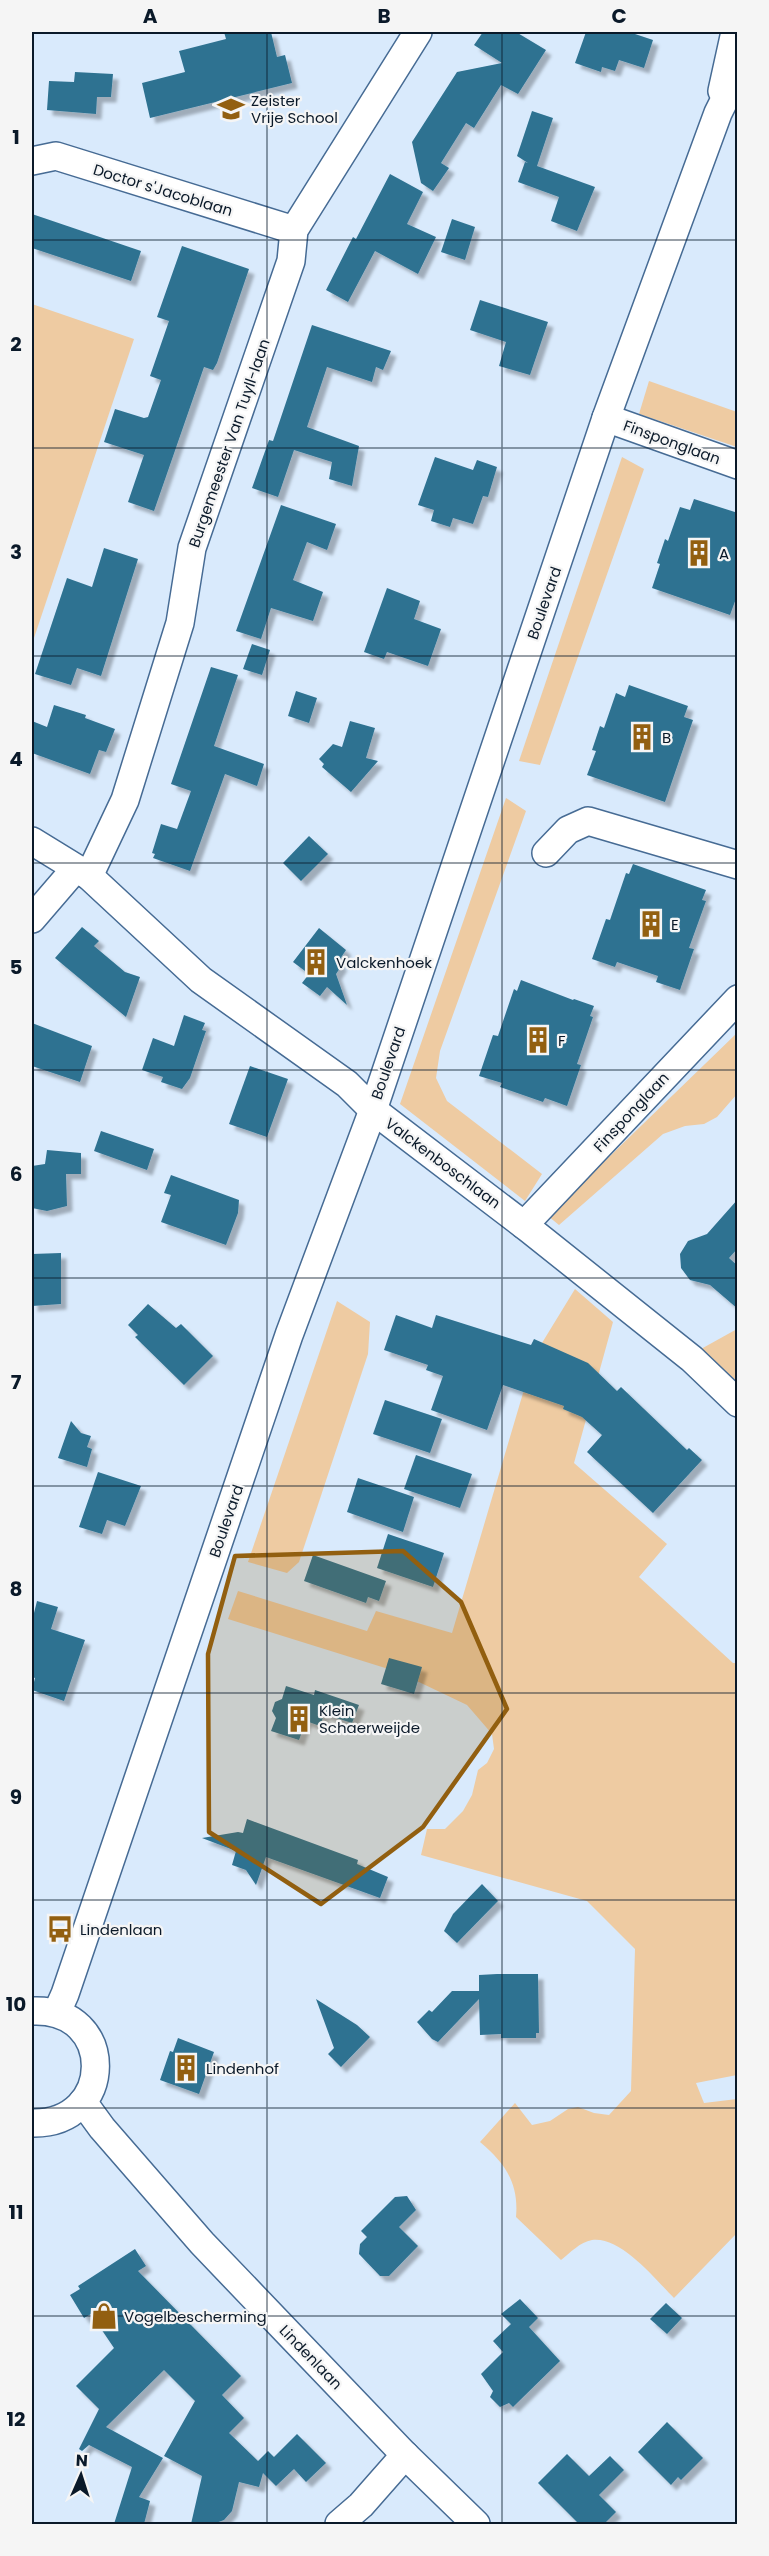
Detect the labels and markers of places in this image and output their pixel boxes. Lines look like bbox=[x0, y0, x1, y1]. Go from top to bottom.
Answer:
place label: Zeister Vrije School bbox=[251, 90, 338, 128]
school or university icon: Zeister Vrije School bbox=[216, 94, 246, 124]
building icon: A bbox=[684, 538, 714, 568]
place label: A bbox=[719, 543, 729, 564]
building icon: B bbox=[627, 722, 657, 752]
place label: B bbox=[662, 727, 671, 748]
building icon: E bbox=[636, 909, 666, 939]
place label: E bbox=[671, 914, 679, 935]
building icon: Valckenhoek bbox=[301, 947, 331, 977]
place label: Valckenhoek bbox=[336, 952, 432, 973]
building icon: F bbox=[523, 1025, 553, 1055]
place label: F bbox=[558, 1030, 566, 1051]
place label: Klein Schaerweijde bbox=[319, 1700, 420, 1738]
building icon: Klein Schaerweijde bbox=[284, 1704, 314, 1734]
bus stop icon: Lindenlaan bbox=[45, 1914, 75, 1944]
place label: Lindenlaan bbox=[80, 1919, 162, 1940]
building icon: Lindenhof bbox=[171, 2053, 201, 2083]
place label: Lindenhof bbox=[206, 2058, 279, 2079]
shop icon: Vogelbescherming bbox=[89, 2301, 119, 2331]
place label: Vogelbescherming bbox=[124, 2306, 267, 2327]

